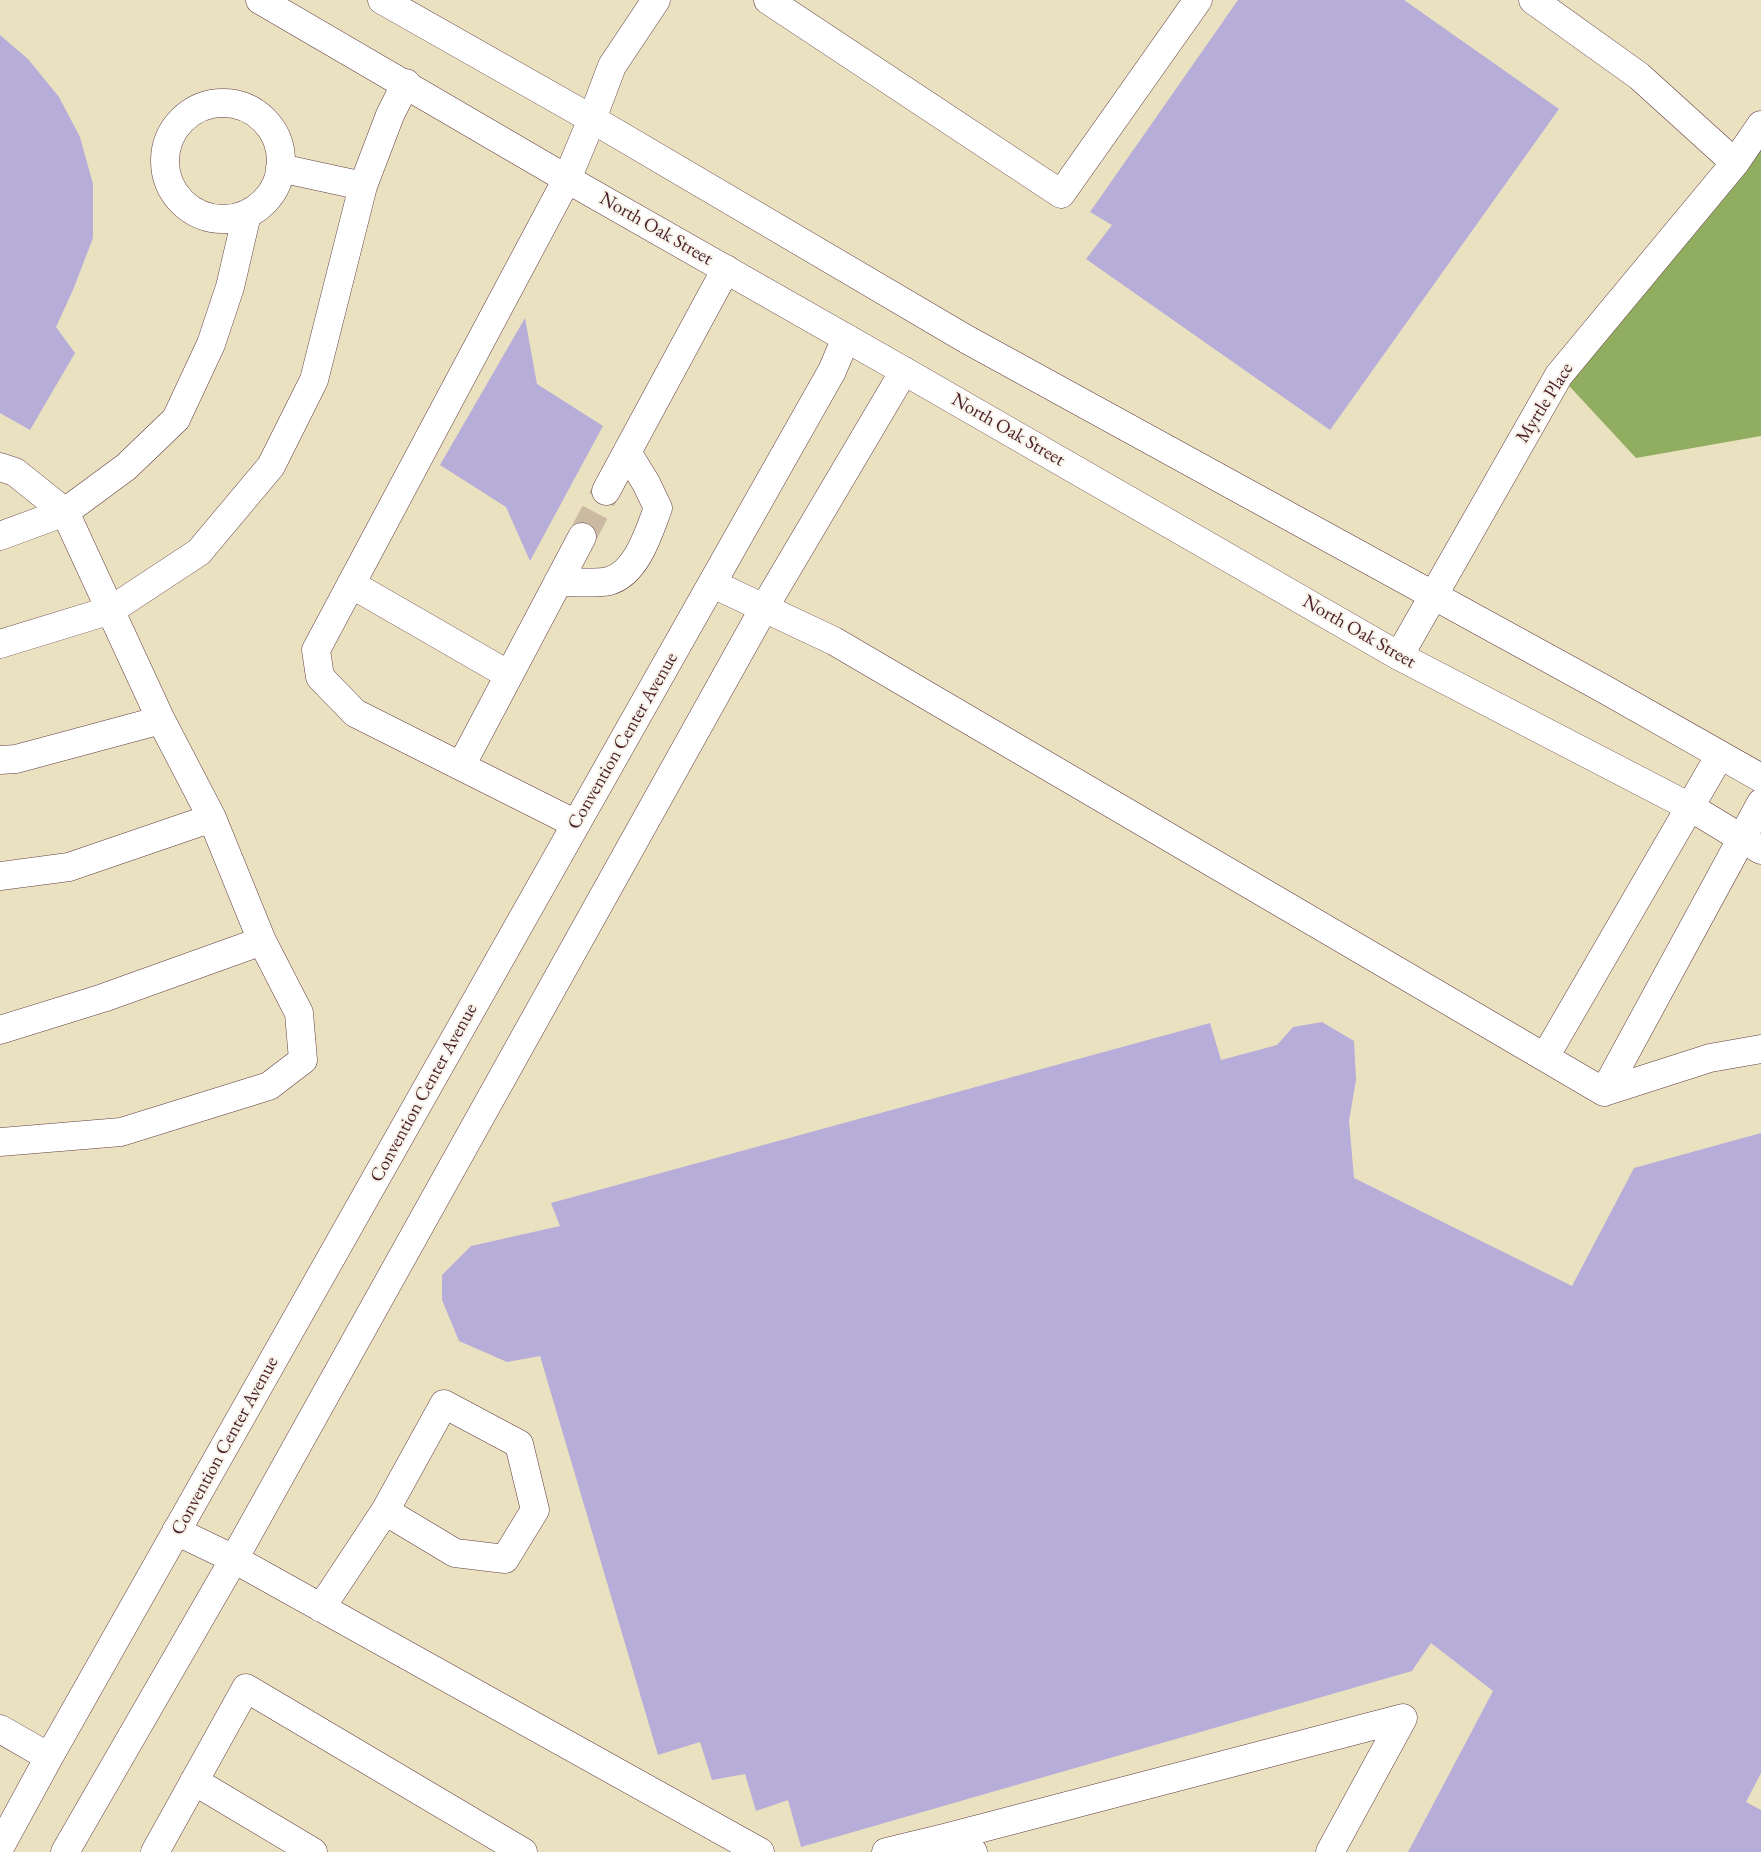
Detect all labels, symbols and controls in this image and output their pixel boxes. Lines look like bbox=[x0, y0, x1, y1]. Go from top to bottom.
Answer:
street label: North Oak Street bbox=[595, 187, 717, 271]
street label: Myrtle Place bbox=[1511, 359, 1579, 447]
street label: North Oak Street bbox=[947, 388, 1069, 472]
street label: North Oak Street bbox=[1298, 590, 1420, 674]
street label: Convention Center Avenue bbox=[563, 648, 683, 834]
street label: Convention Center Avenue bbox=[365, 1000, 483, 1186]
street label: Convention Center Avenue bbox=[166, 1353, 284, 1539]

